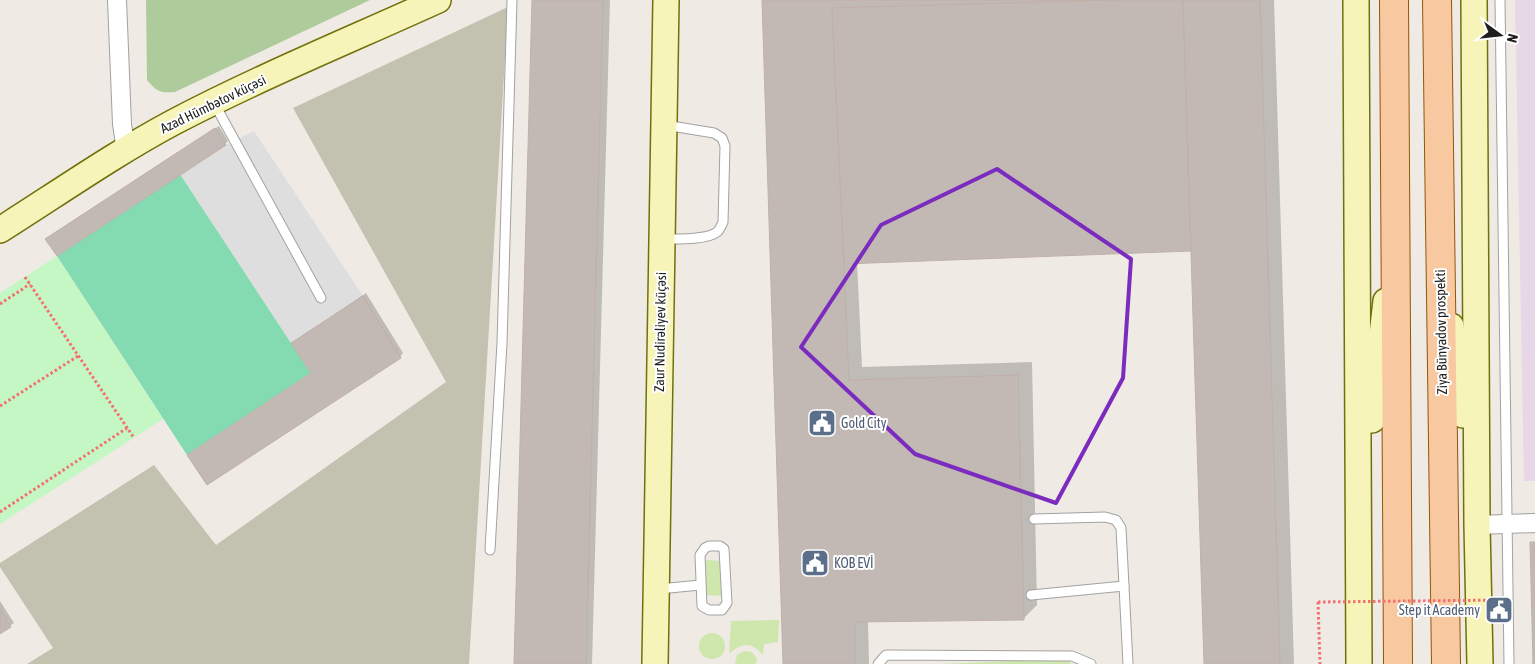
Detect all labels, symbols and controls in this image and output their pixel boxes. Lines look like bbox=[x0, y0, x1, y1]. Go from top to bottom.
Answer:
north arrow bbox=[1475, 10, 1525, 60]
text: N bbox=[1504, 32, 1521, 44]
street label: Azad Hümbətov küçəsi bbox=[158, 71, 268, 137]
street label: Ziya Bünyadov prospekti bbox=[1432, 269, 1450, 395]
street label: Zaur Nudirəliyev küçəsi bbox=[651, 272, 669, 392]
public building icon: Gold City bbox=[807, 408, 837, 438]
place label: Gold City bbox=[841, 415, 887, 431]
public building icon: KOB EVİ bbox=[800, 548, 830, 578]
place label: KOB EVİ bbox=[834, 555, 874, 571]
public building icon: Step it Academy bbox=[1484, 595, 1514, 625]
place label: Step it Academy bbox=[1399, 602, 1480, 618]

